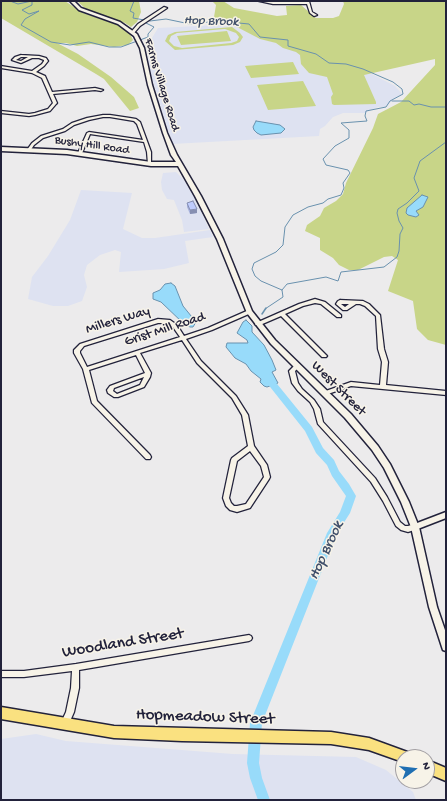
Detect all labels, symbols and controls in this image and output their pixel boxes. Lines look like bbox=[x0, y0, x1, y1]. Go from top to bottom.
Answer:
water label: Hop Brook bbox=[184, 13, 238, 31]
street label: Farms Village Road bbox=[140, 37, 182, 133]
street label: Bushy Hill Road bbox=[54, 134, 130, 158]
street label: Millers Way bbox=[84, 303, 152, 339]
street label: Grist Mill Road bbox=[123, 309, 207, 351]
street label: West Street bbox=[307, 358, 369, 420]
water label: Hop Brook bbox=[306, 519, 348, 583]
street label: Woodland Street bbox=[61, 624, 185, 664]
street label: Hopmeadow Street bbox=[135, 705, 275, 731]
north arrow bbox=[395, 749, 435, 789]
text: N bbox=[419, 761, 432, 771]

